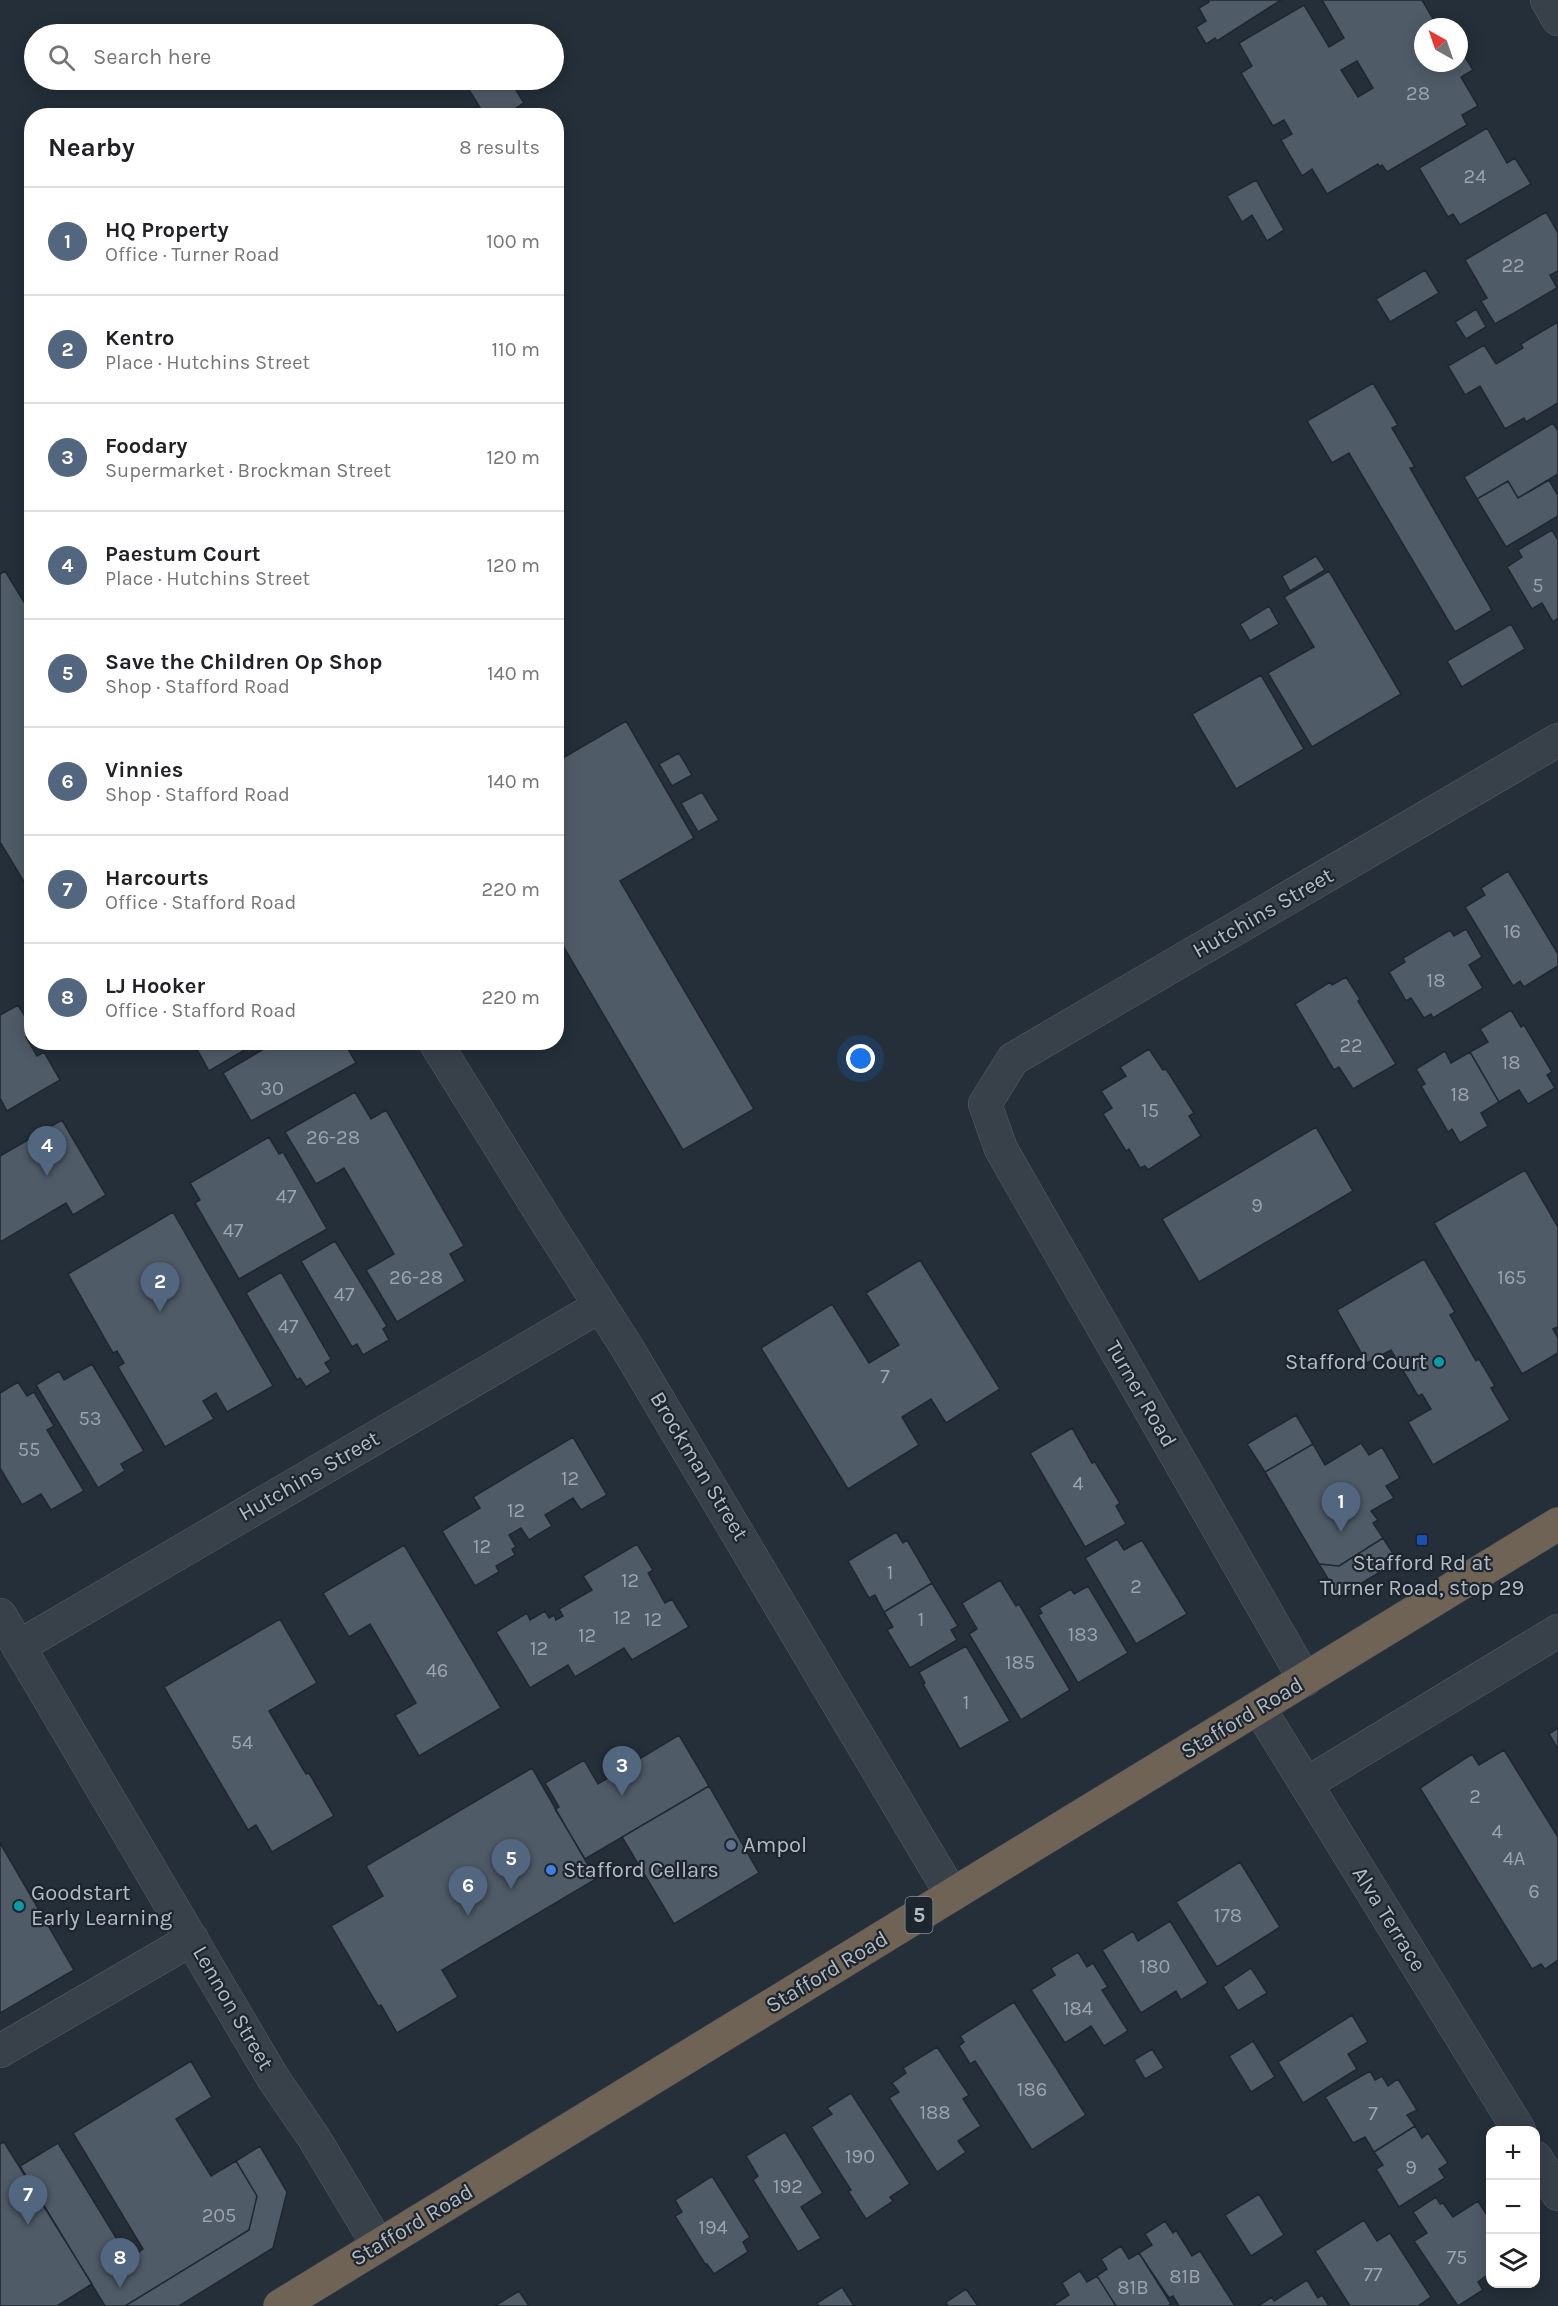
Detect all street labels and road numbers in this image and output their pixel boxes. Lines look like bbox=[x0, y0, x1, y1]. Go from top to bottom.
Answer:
street label: Hutchins Street bbox=[1188, 862, 1338, 964]
street label: Turner Road bbox=[1100, 1336, 1182, 1452]
street label: Brockman Street bbox=[644, 1387, 754, 1545]
street label: Hutchins Street bbox=[234, 1425, 384, 1527]
street label: Stafford Road bbox=[1176, 1671, 1308, 1765]
street label: Alva Terrace bbox=[1347, 1862, 1431, 1976]
road number: 5 bbox=[906, 1897, 932, 1933]
street label: Stafford Road bbox=[761, 1925, 893, 2019]
street label: Lennon Street bbox=[187, 1941, 279, 2075]
street label: Stafford Road bbox=[346, 2178, 478, 2272]

